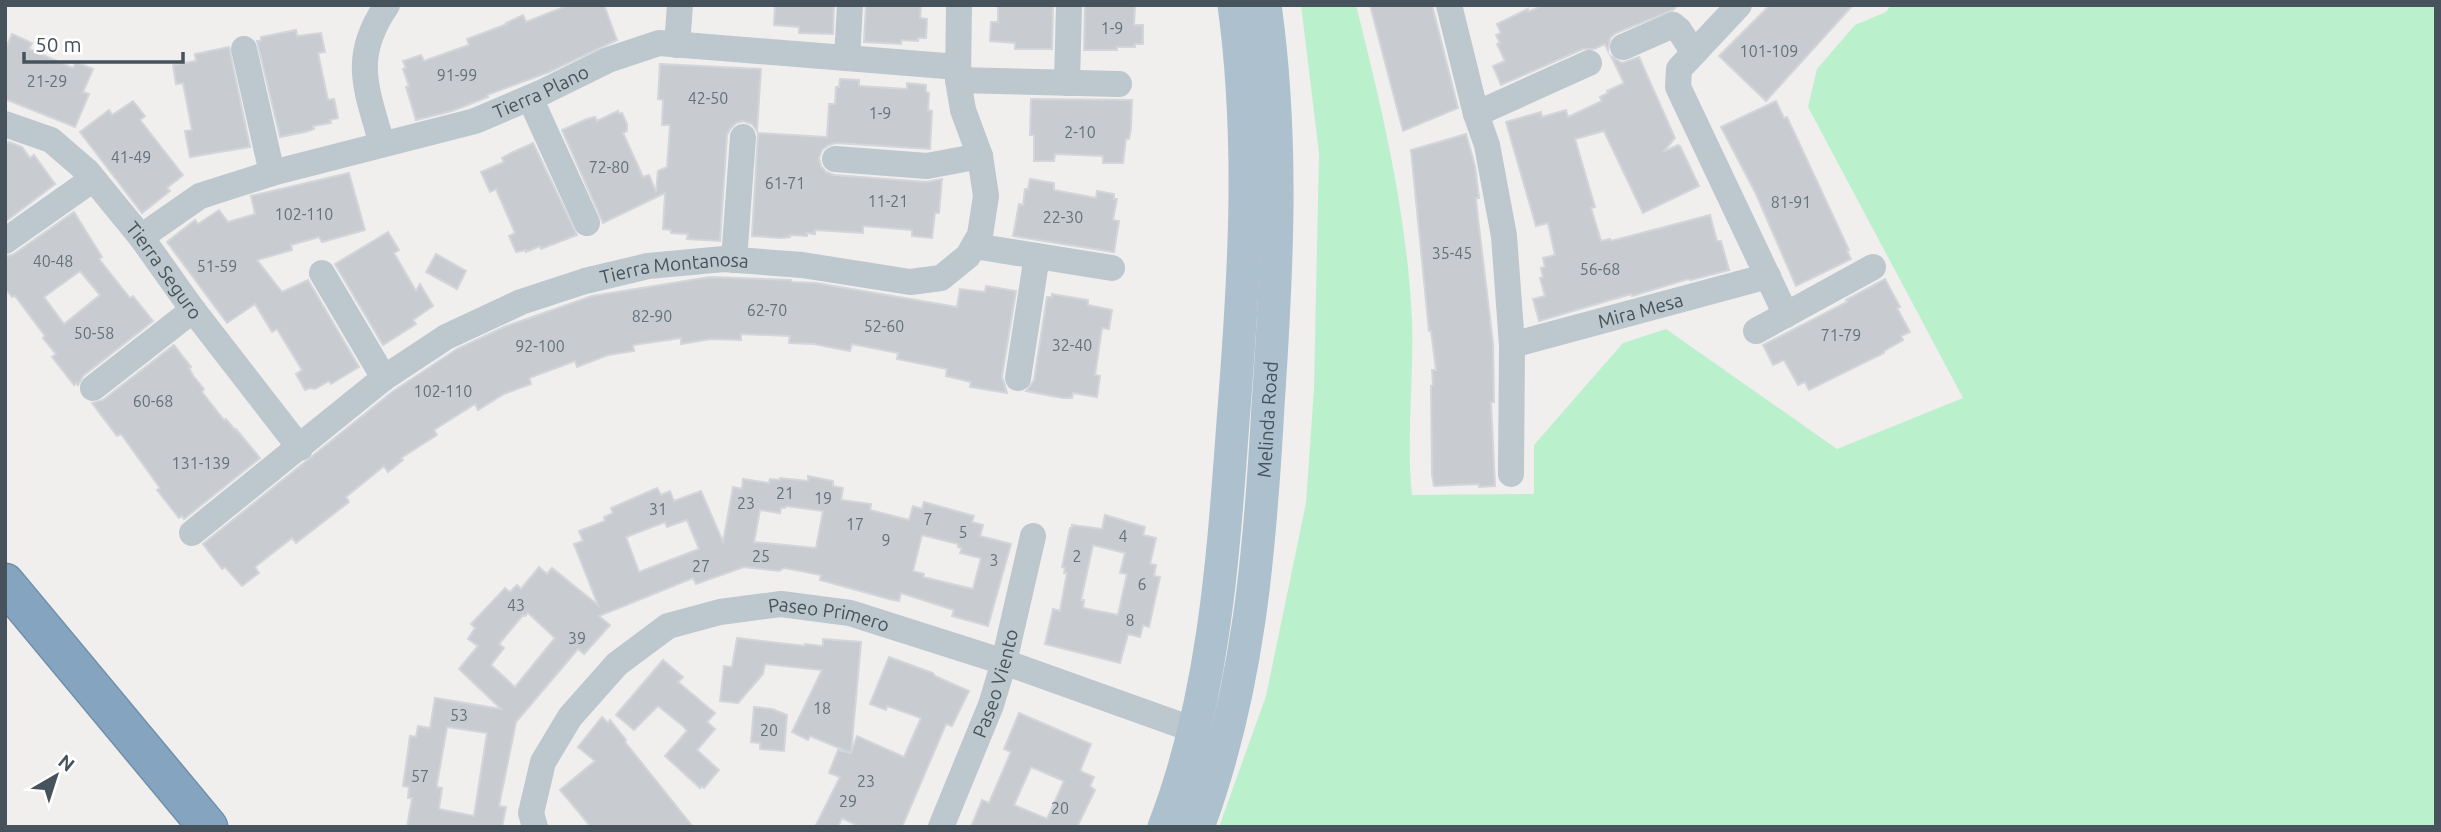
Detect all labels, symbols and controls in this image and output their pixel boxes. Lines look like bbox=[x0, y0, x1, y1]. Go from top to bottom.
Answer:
house number: 1-9 bbox=[1101, 19, 1123, 37]
scale bar bbox=[24, 21, 184, 65]
text: 50 m bbox=[35, 32, 82, 56]
house number: 101-109 bbox=[1740, 42, 1798, 60]
street label: Tierra Plano bbox=[490, 60, 592, 123]
house number: 91-99 bbox=[437, 66, 477, 84]
house number: 21-29 bbox=[27, 72, 67, 90]
house number: 42-50 bbox=[688, 89, 728, 107]
house number: 1-9 bbox=[869, 104, 891, 122]
house number: 2-10 bbox=[1064, 123, 1096, 141]
house number: 41-49 bbox=[111, 148, 151, 166]
house number: 72-80 bbox=[589, 158, 629, 176]
house number: 61-71 bbox=[765, 174, 805, 192]
house number: 11-21 bbox=[868, 192, 908, 210]
house number: 81-91 bbox=[1771, 193, 1811, 211]
house number: 102-110 bbox=[275, 205, 333, 223]
house number: 22-30 bbox=[1043, 208, 1083, 226]
street label: Tierra Seguro bbox=[122, 217, 207, 323]
house number: 35-45 bbox=[1432, 244, 1472, 262]
street label: Tierra Montanosa bbox=[598, 248, 750, 288]
house number: 40-48 bbox=[33, 252, 73, 270]
house number: 51-59 bbox=[197, 257, 237, 275]
house number: 56-68 bbox=[1580, 260, 1620, 278]
street label: Mira Mesa bbox=[1595, 288, 1686, 332]
house number: 62-70 bbox=[747, 301, 787, 319]
house number: 82-90 bbox=[632, 307, 672, 325]
house number: 52-60 bbox=[864, 317, 904, 335]
house number: 50-58 bbox=[74, 324, 114, 342]
house number: 71-79 bbox=[1821, 326, 1861, 344]
house number: 32-40 bbox=[1052, 336, 1092, 354]
house number: 92-100 bbox=[515, 337, 565, 355]
street label: Melinda Road bbox=[1253, 361, 1282, 478]
house number: 102-110 bbox=[414, 382, 472, 400]
house number: 60-68 bbox=[133, 392, 173, 410]
house number: 131-139 bbox=[172, 454, 230, 472]
house number: 21 bbox=[776, 484, 794, 502]
house number: 19 bbox=[814, 489, 832, 507]
house number: 23 bbox=[737, 494, 755, 512]
house number: 31 bbox=[649, 500, 667, 518]
house number: 7 bbox=[923, 510, 933, 528]
house number: 17 bbox=[846, 515, 864, 533]
house number: 5 bbox=[958, 523, 968, 541]
house number: 4 bbox=[1118, 527, 1128, 545]
house number: 9 bbox=[881, 531, 891, 549]
house number: 25 bbox=[752, 547, 770, 565]
house number: 2 bbox=[1072, 547, 1082, 565]
house number: 3 bbox=[989, 551, 999, 569]
house number: 27 bbox=[692, 557, 710, 575]
house number: 6 bbox=[1137, 575, 1147, 593]
street label: Paseo Primero bbox=[767, 593, 892, 636]
house number: 43 bbox=[507, 596, 525, 614]
house number: 8 bbox=[1125, 611, 1135, 629]
street label: Paseo Viento bbox=[968, 627, 1022, 741]
house number: 39 bbox=[568, 629, 586, 647]
house number: 18 bbox=[813, 699, 831, 717]
house number: 53 bbox=[450, 706, 468, 724]
house number: 20 bbox=[760, 721, 778, 739]
north arrow bbox=[21, 741, 91, 811]
text: N bbox=[54, 750, 79, 776]
house number: 57 bbox=[411, 767, 429, 785]
house number: 23 bbox=[857, 772, 875, 790]
house number: 29 bbox=[839, 792, 857, 810]
house number: 20 bbox=[1051, 799, 1069, 817]

